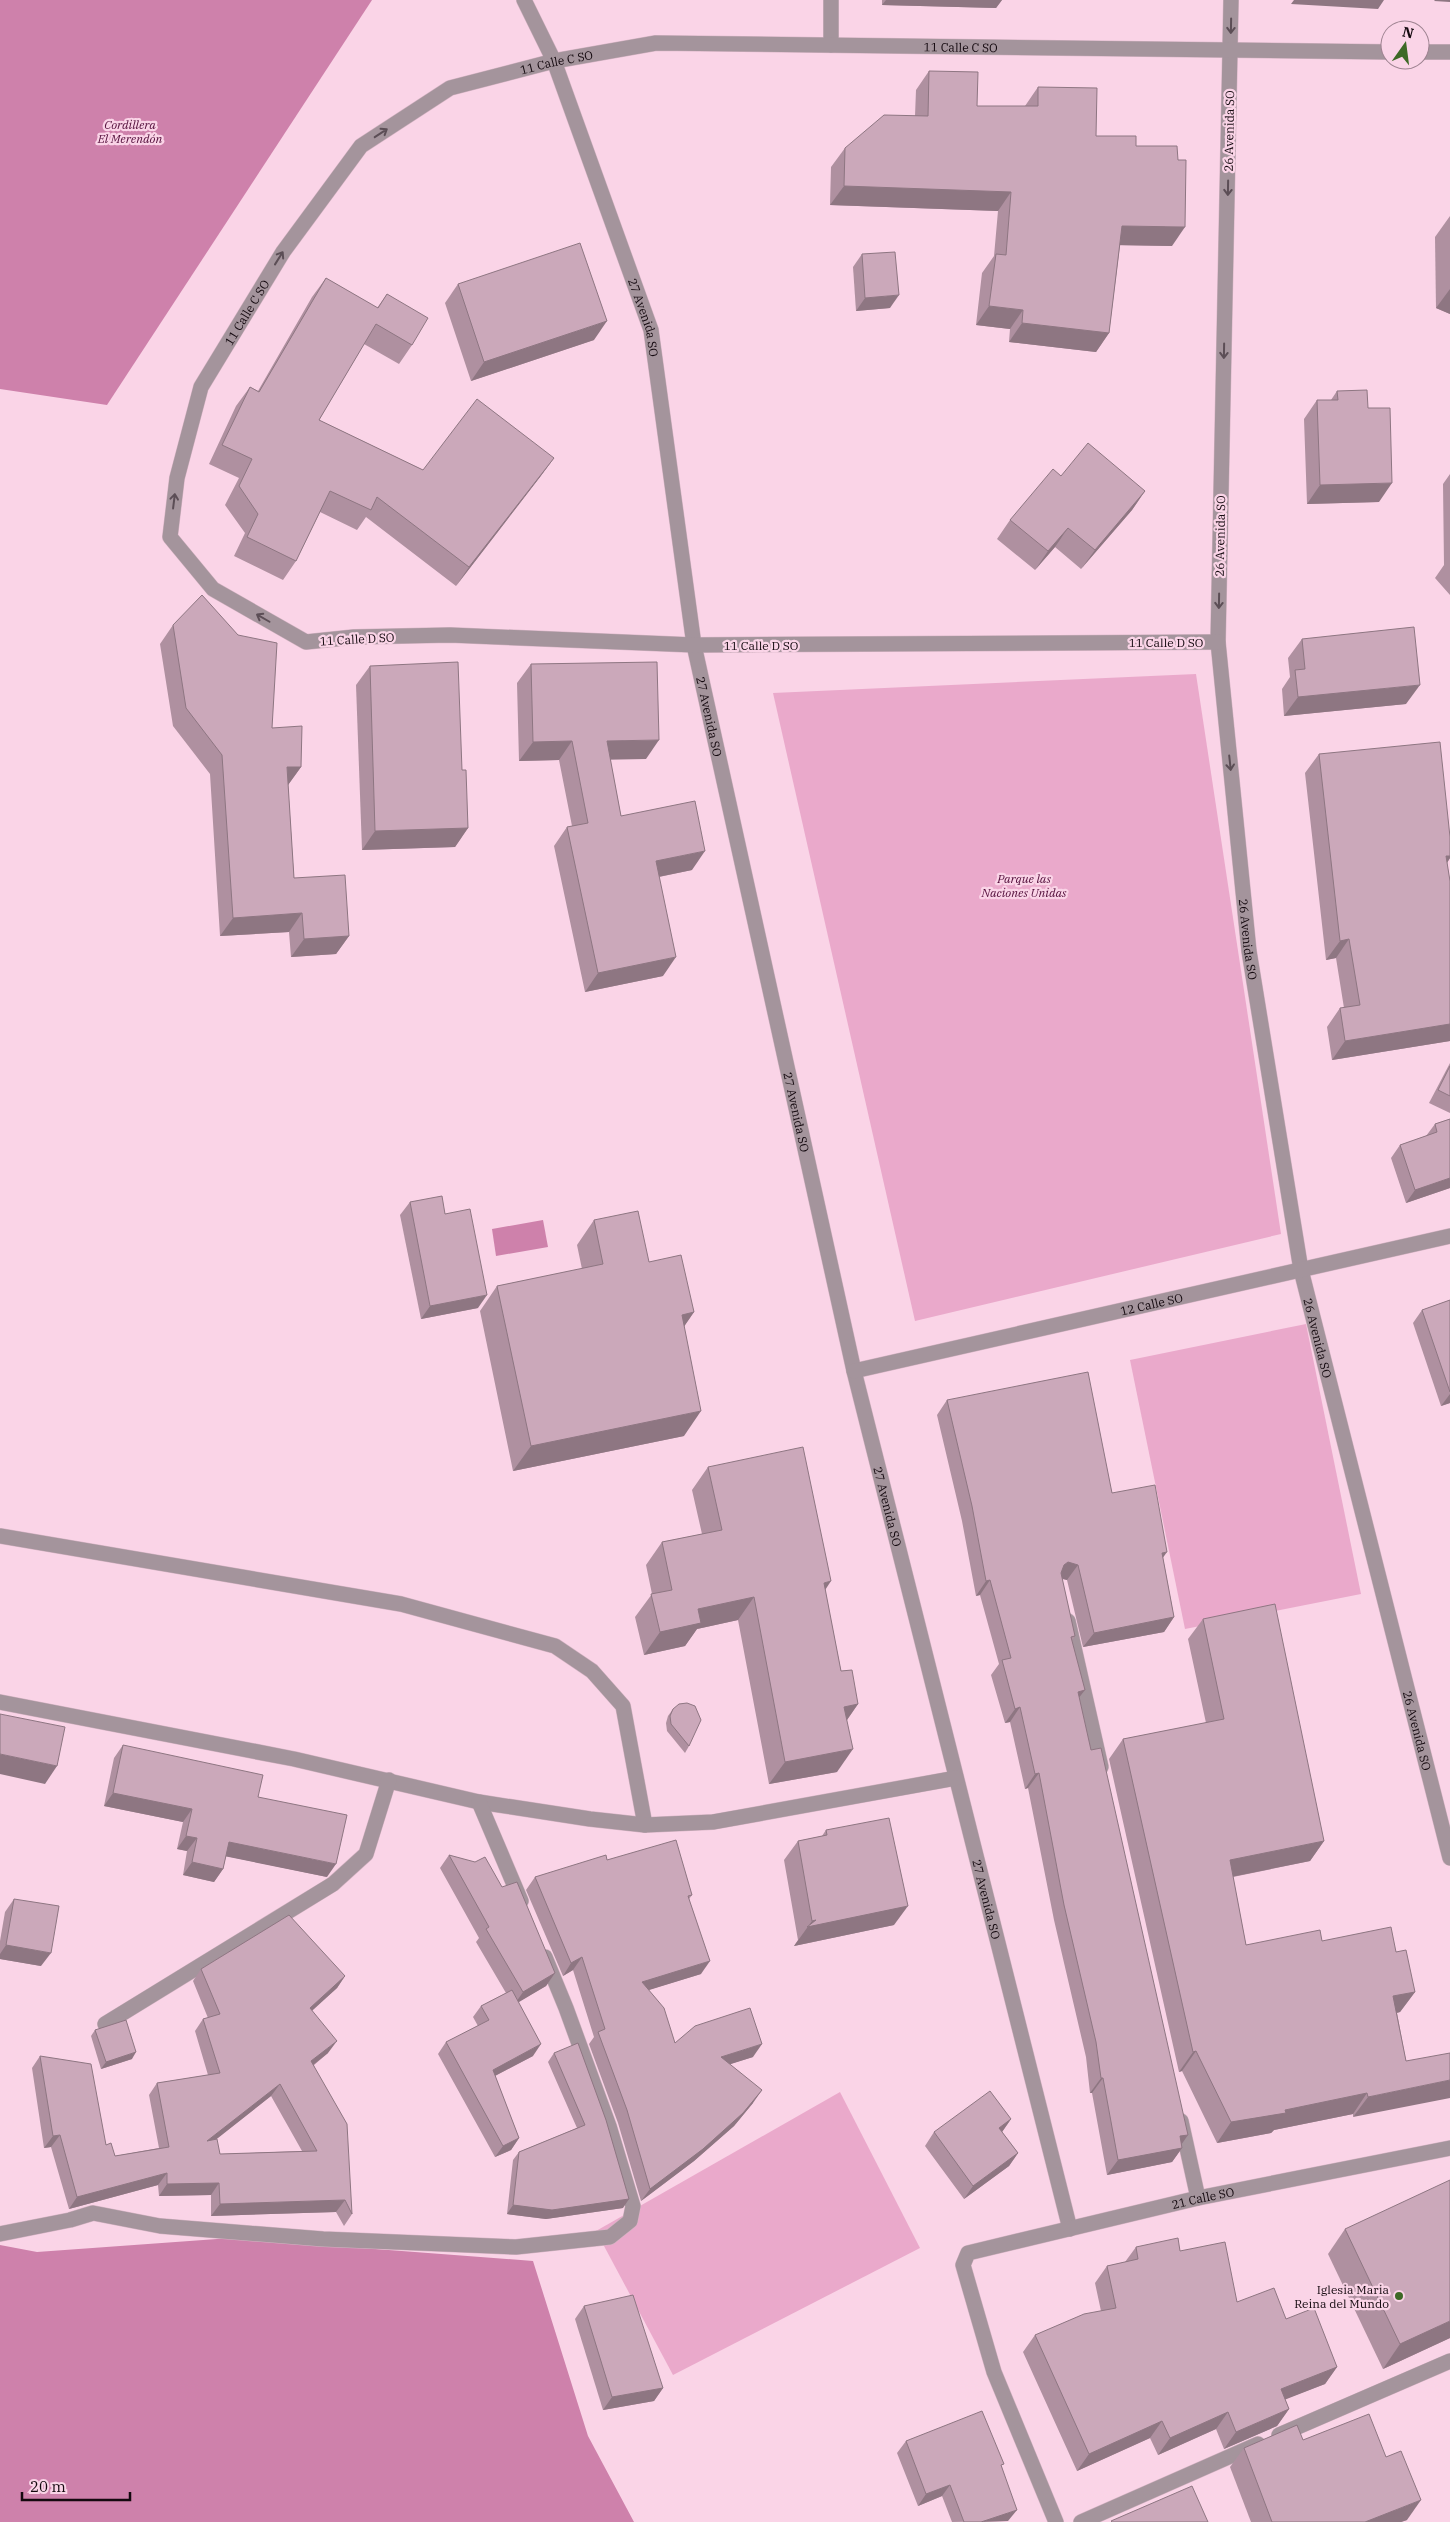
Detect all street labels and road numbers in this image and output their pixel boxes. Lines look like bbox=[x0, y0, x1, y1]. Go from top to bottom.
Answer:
street label: 11 Calle C SO bbox=[923, 39, 998, 55]
street label: 11 Calle C SO bbox=[518, 47, 594, 77]
street label: 26 Avenida SO bbox=[1221, 90, 1237, 172]
street label: 27 Avenida SO bbox=[625, 276, 662, 358]
street label: 11 Calle C SO bbox=[221, 277, 272, 348]
street label: 26 Avenida SO bbox=[1212, 495, 1228, 577]
street label: 11 Calle D SO bbox=[319, 630, 395, 648]
street label: 11 Calle D SO bbox=[1129, 635, 1203, 650]
street label: 11 Calle D SO bbox=[724, 638, 798, 653]
street label: 27 Avenida SO bbox=[694, 675, 726, 758]
street label: 26 Avenida SO bbox=[1236, 898, 1261, 981]
street label: 27 Avenida SO bbox=[781, 1070, 813, 1153]
street label: 12 Calle SO bbox=[1119, 1289, 1184, 1318]
street label: 26 Avenida SO bbox=[1301, 1297, 1336, 1379]
street label: 27 Avenida SO bbox=[871, 1465, 905, 1548]
street label: 26 Avenida SO bbox=[1400, 1689, 1435, 1772]
street label: 27 Avenida SO bbox=[970, 1858, 1004, 1941]
street label: 21 Calle SO bbox=[1170, 2184, 1235, 2212]

